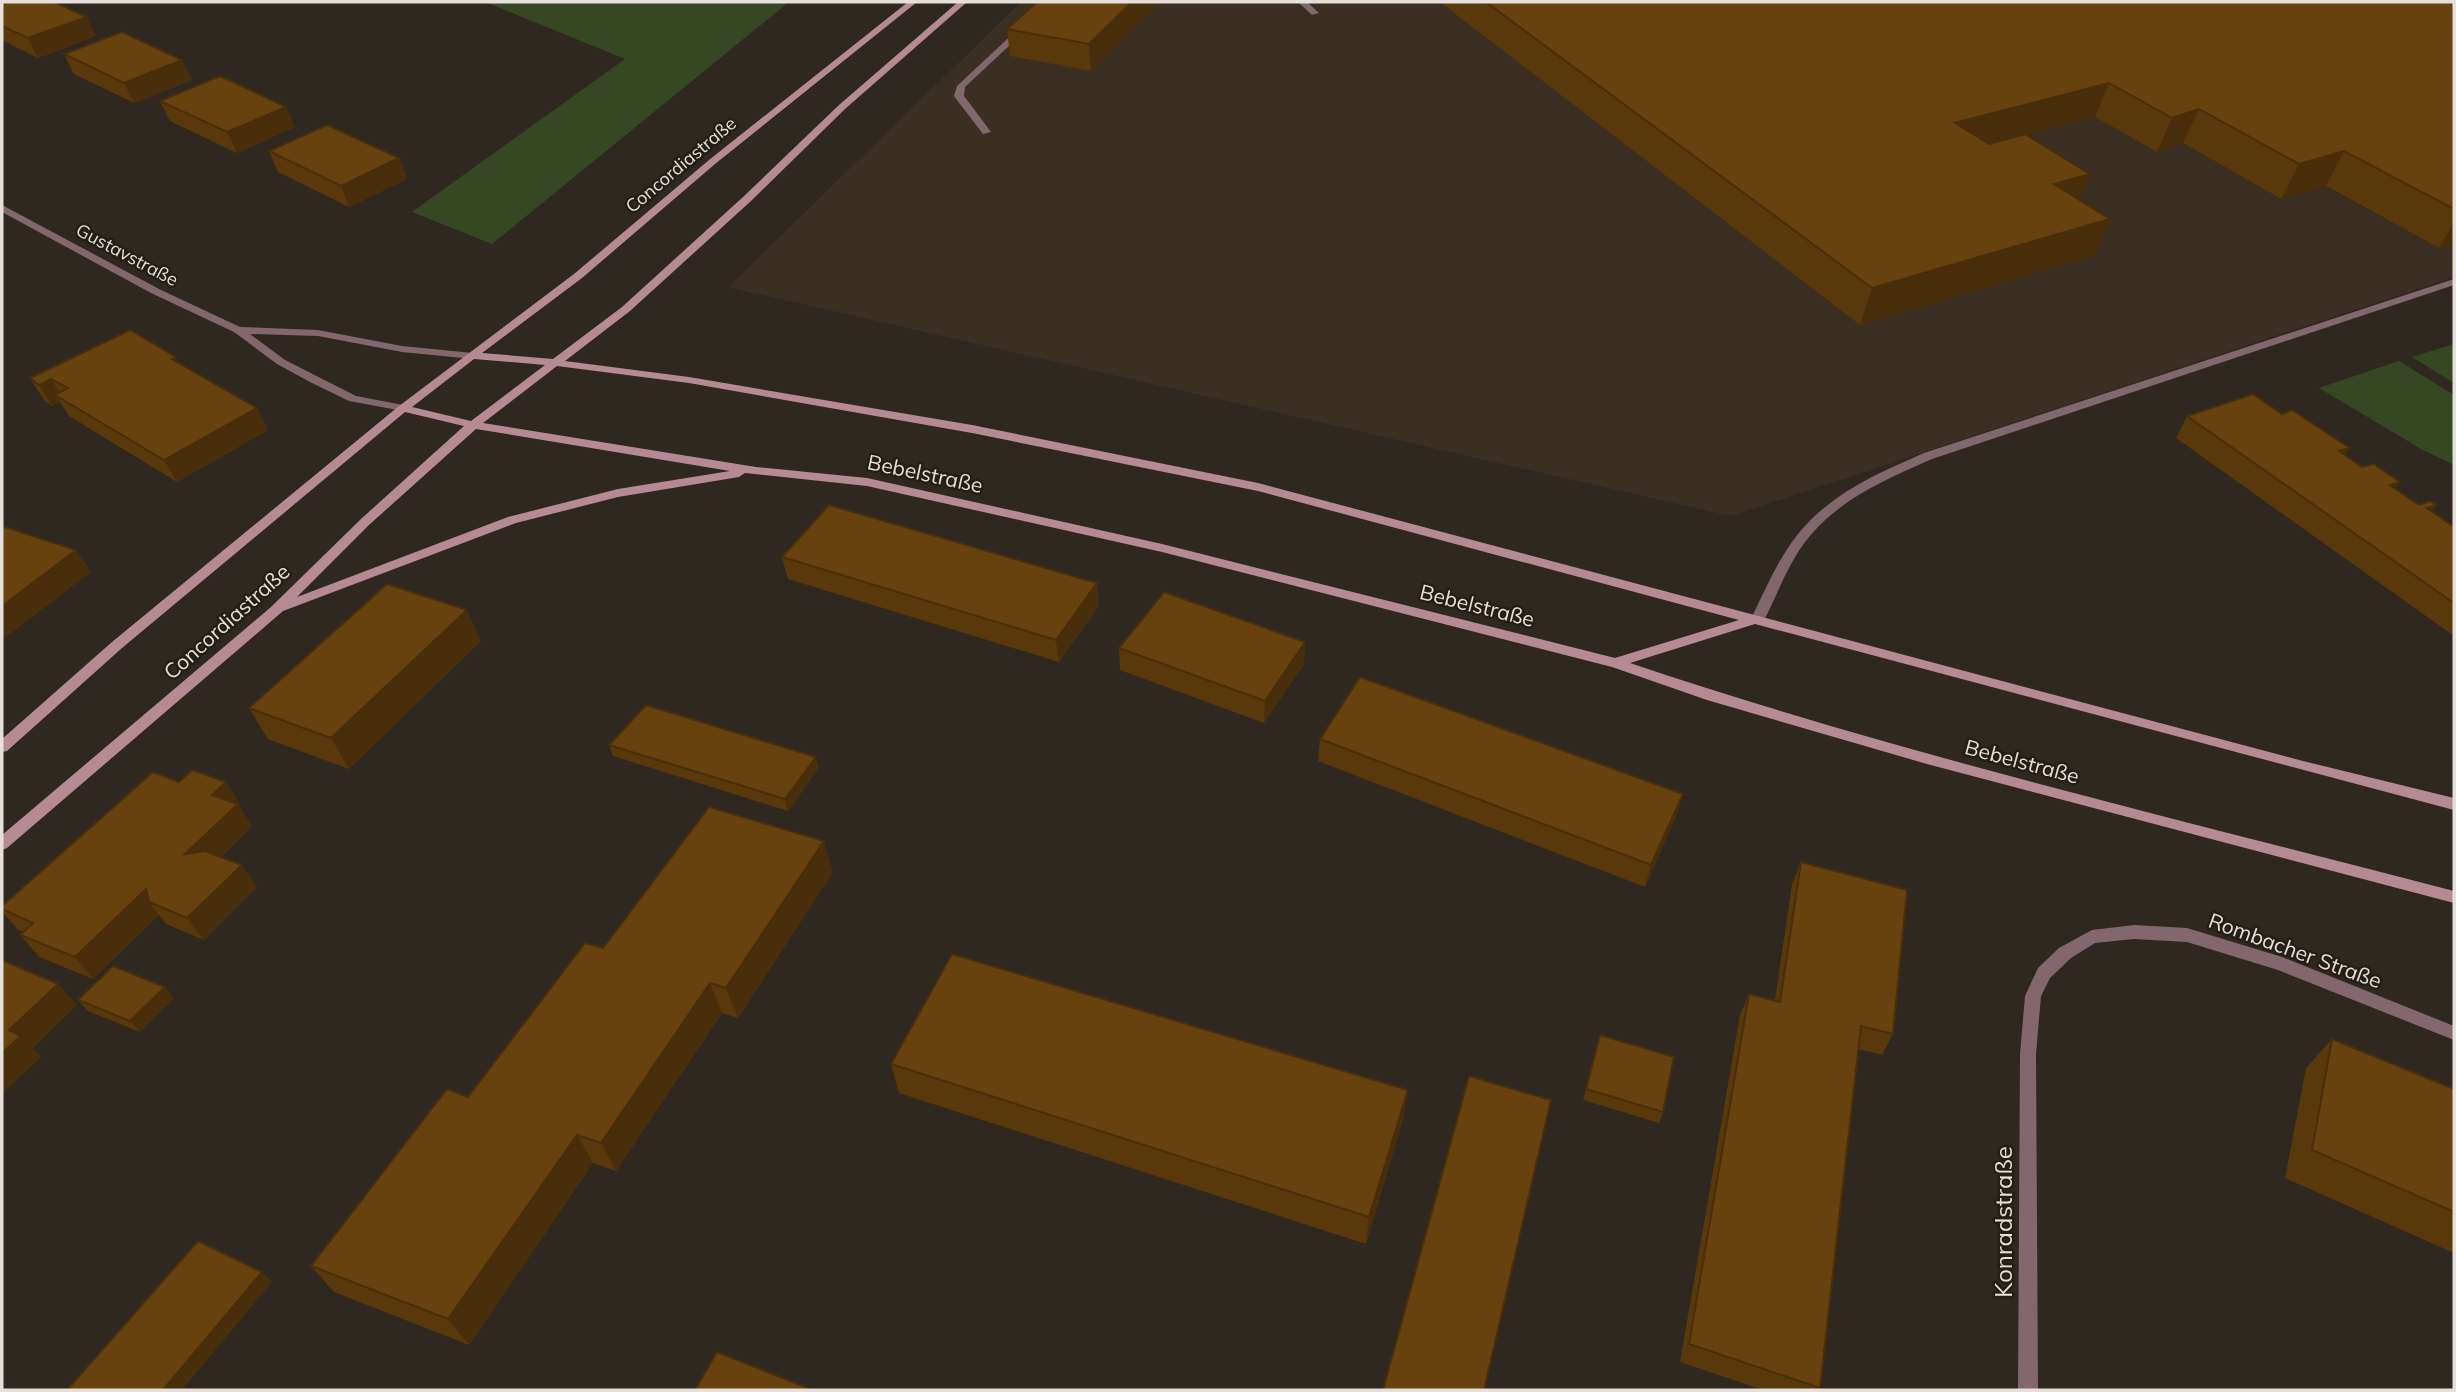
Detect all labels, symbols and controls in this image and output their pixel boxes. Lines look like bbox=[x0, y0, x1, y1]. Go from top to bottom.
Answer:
street label: Concordiastraße bbox=[621, 112, 741, 218]
street label: Gustavstraße bbox=[72, 218, 182, 291]
street label: Bebelstraße bbox=[865, 448, 985, 498]
street label: Concordiastraße bbox=[158, 558, 295, 685]
street label: Bebelstraße bbox=[1417, 578, 1537, 632]
street label: Bebelstraße bbox=[1962, 733, 2082, 789]
street label: Rombacher Straße bbox=[2205, 907, 2385, 993]
street label: Konradstraße bbox=[1988, 1146, 2018, 1298]

